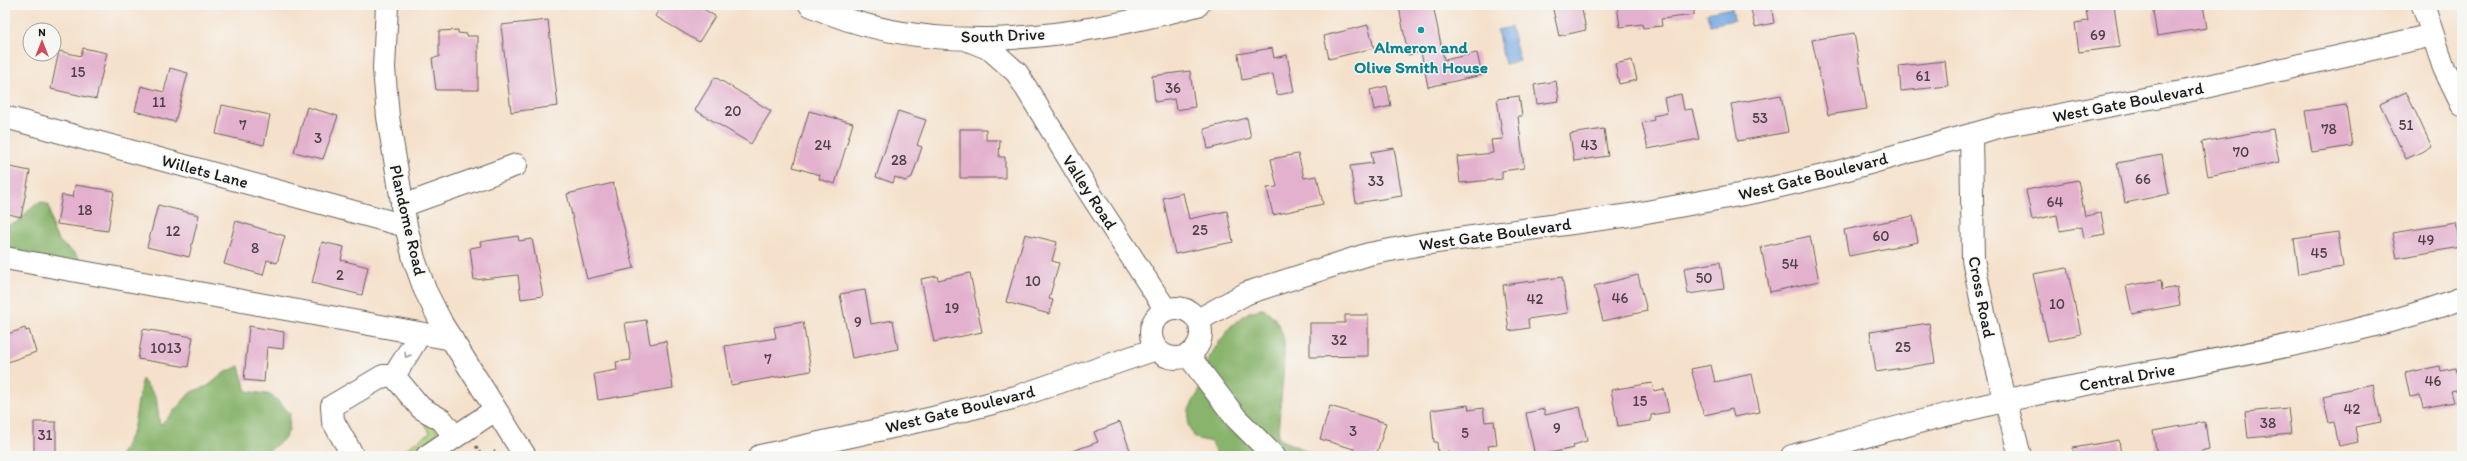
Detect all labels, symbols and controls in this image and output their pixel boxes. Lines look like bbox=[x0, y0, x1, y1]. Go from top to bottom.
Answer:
north arrow bbox=[22, 22, 62, 62]
street label: South Drive bbox=[961, 24, 1045, 46]
marker: Almeron and Olive Smith House bbox=[1416, 25, 1426, 35]
text: N bbox=[38, 26, 46, 39]
house number: 69 bbox=[2090, 26, 2106, 44]
place label: Almeron and Olive Smith House bbox=[1354, 37, 1488, 77]
house number: 15 bbox=[71, 63, 86, 81]
house number: 61 bbox=[1916, 67, 1930, 85]
street label: West Gate Boulevard bbox=[2051, 77, 2206, 126]
house number: 36 bbox=[1165, 79, 1181, 97]
house number: 11 bbox=[152, 93, 166, 111]
house number: 20 bbox=[724, 102, 742, 120]
house number: 53 bbox=[1752, 109, 1768, 127]
house number: 7 bbox=[239, 116, 247, 134]
house number: 51 bbox=[2399, 116, 2413, 134]
house number: 78 bbox=[2321, 120, 2337, 138]
house number: 3 bbox=[314, 129, 322, 147]
house number: 24 bbox=[815, 136, 831, 154]
house number: 43 bbox=[1580, 136, 1598, 154]
house number: 70 bbox=[2233, 143, 2249, 161]
street label: West Gate Boulevard bbox=[1736, 148, 1890, 204]
street label: Willets Lane bbox=[159, 150, 251, 192]
house number: 28 bbox=[891, 151, 907, 169]
street label: Valley Road bbox=[1058, 151, 1122, 234]
street label: Plandome Road bbox=[386, 163, 430, 277]
house number: 66 bbox=[2135, 170, 2151, 188]
house number: 33 bbox=[1368, 172, 1384, 190]
house number: 64 bbox=[2047, 193, 2063, 211]
house number: 18 bbox=[77, 201, 93, 219]
street label: West Gate Boulevard bbox=[1418, 213, 1573, 255]
house number: 25 bbox=[1192, 221, 1208, 239]
house number: 12 bbox=[166, 222, 181, 240]
house number: 60 bbox=[1872, 227, 1890, 245]
house number: 49 bbox=[2418, 231, 2435, 249]
house number: 8 bbox=[251, 239, 259, 257]
house number: 45 bbox=[2311, 244, 2328, 262]
house number: 54 bbox=[1782, 255, 1798, 273]
street label: Cross Road bbox=[1964, 255, 2000, 340]
house number: 2 bbox=[336, 266, 344, 284]
house number: 50 bbox=[1695, 269, 1713, 287]
house number: 10 bbox=[1025, 272, 1041, 290]
house number: 46 bbox=[1612, 289, 1629, 307]
house number: 42 bbox=[1527, 290, 1544, 308]
house number: 10 bbox=[2049, 295, 2065, 313]
house number: 19 bbox=[945, 299, 960, 317]
house number: 9 bbox=[854, 313, 862, 331]
house number: 32 bbox=[1331, 331, 1347, 349]
house number: 25 bbox=[1895, 338, 1911, 356]
house number: 1013 bbox=[150, 339, 182, 357]
house number: 7 bbox=[764, 350, 772, 368]
one-way arrow bbox=[404, 351, 412, 358]
street label: Central Drive bbox=[2078, 359, 2176, 395]
house number: 46 bbox=[2425, 372, 2442, 390]
street label: West Gate Boulevard bbox=[883, 381, 1037, 437]
house number: 15 bbox=[1633, 392, 1648, 410]
house number: 42 bbox=[2344, 400, 2361, 418]
house number: 38 bbox=[2260, 414, 2276, 432]
house number: 9 bbox=[1553, 419, 1561, 437]
house number: 3 bbox=[1349, 422, 1357, 440]
house number: 5 bbox=[1461, 424, 1469, 442]
house number: 31 bbox=[37, 426, 53, 444]

